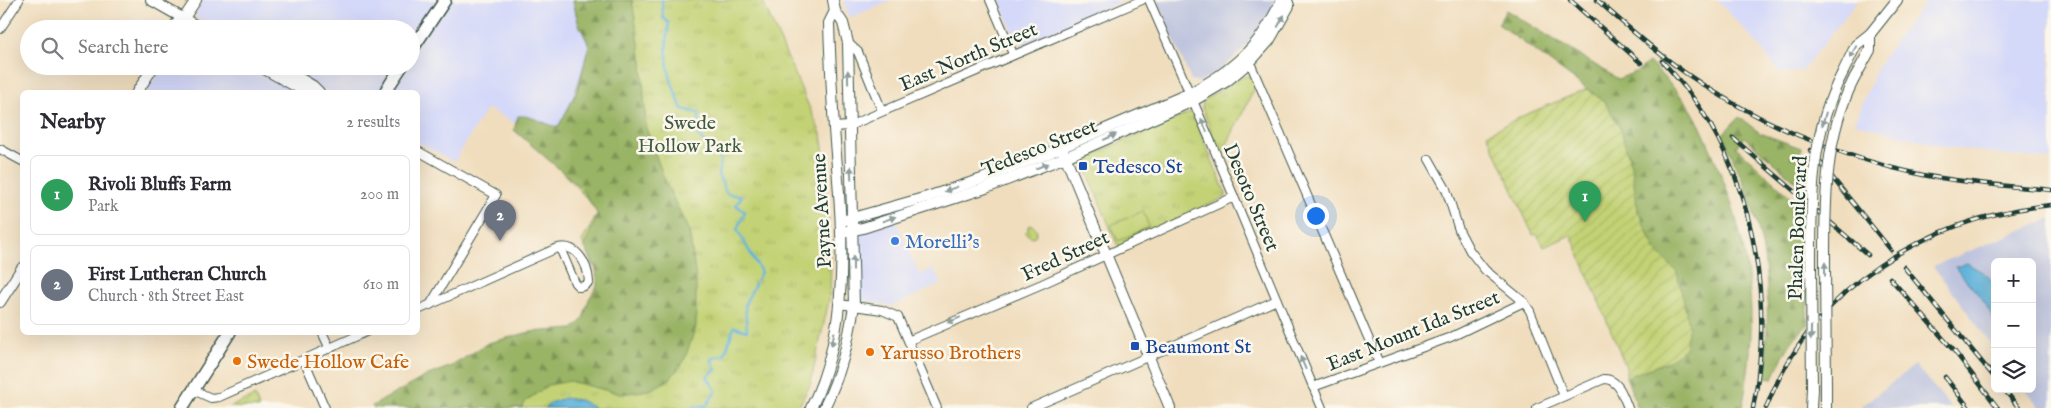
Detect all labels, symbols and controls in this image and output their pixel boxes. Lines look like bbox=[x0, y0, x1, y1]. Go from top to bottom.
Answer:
one-way arrow bbox=[1277, 14, 1285, 28]
street label: East North Street bbox=[896, 17, 1041, 98]
search box bbox=[20, 20, 420, 75]
icon: search bbox=[38, 34, 66, 62]
text: Search here bbox=[78, 36, 169, 60]
one-way arrow bbox=[1849, 44, 1857, 59]
one-way arrow bbox=[844, 69, 852, 85]
text: Nearby bbox=[40, 109, 105, 136]
park label: Swede Hollow Park bbox=[638, 111, 743, 159]
one-way arrow bbox=[1819, 112, 1827, 127]
text: 2 results bbox=[346, 113, 400, 133]
street label: Tedesco Street bbox=[978, 114, 1101, 183]
one-way arrow bbox=[1199, 118, 1207, 132]
one-way arrow bbox=[1103, 133, 1117, 141]
street label: Desoto Street bbox=[1217, 140, 1285, 255]
street label: Payne Avenue bbox=[807, 153, 838, 269]
place label: Tedesco St bbox=[1093, 155, 1183, 180]
street label: Phalen Boulevard bbox=[1783, 155, 1814, 301]
marker: Tedesco St bbox=[1077, 160, 1089, 172]
one-way arrow bbox=[1035, 162, 1050, 170]
one-way arrow bbox=[847, 164, 855, 180]
text: Rivoli Bluffs Farm bbox=[88, 173, 232, 197]
pin: 1 bbox=[1569, 181, 1601, 222]
text: 1 bbox=[54, 185, 60, 205]
text: 200 m bbox=[360, 185, 399, 205]
one-way arrow bbox=[943, 186, 958, 193]
text: Park bbox=[88, 197, 118, 217]
pin: 2 bbox=[484, 200, 516, 241]
your location bbox=[1303, 203, 1329, 229]
one-way arrow bbox=[882, 215, 897, 223]
street label: Fred Street bbox=[1018, 225, 1113, 287]
place label: Morelli's bbox=[905, 230, 980, 255]
marker: Morelli's bbox=[889, 235, 901, 247]
one-way arrow bbox=[849, 254, 857, 270]
map controls bbox=[1991, 258, 2036, 393]
button: + bbox=[1991, 258, 2036, 303]
one-way arrow bbox=[1821, 260, 1829, 276]
text: First Lutheran Church bbox=[88, 263, 266, 287]
text: 2 bbox=[53, 275, 61, 295]
text: 610 m bbox=[363, 275, 399, 295]
street label: East Mount Ida Street bbox=[1324, 285, 1504, 377]
text: Church · 8th Street East bbox=[88, 287, 244, 307]
button: − bbox=[1991, 303, 2036, 348]
one-way arrow bbox=[947, 317, 961, 325]
one-way arrow bbox=[1808, 325, 1816, 341]
one-way arrow bbox=[829, 332, 837, 347]
place label: Beaumont St bbox=[1145, 335, 1252, 360]
marker: Beaumont St bbox=[1129, 340, 1141, 352]
place label: Yarusso Brothers bbox=[880, 341, 1021, 366]
marker: Yarusso Brothers bbox=[864, 346, 876, 358]
button: layers bbox=[1991, 348, 2036, 393]
place label: Swede Hollow Cafe bbox=[247, 350, 409, 375]
marker: Swede Hollow Cafe bbox=[231, 355, 243, 367]
one-way arrow bbox=[1299, 356, 1307, 370]

